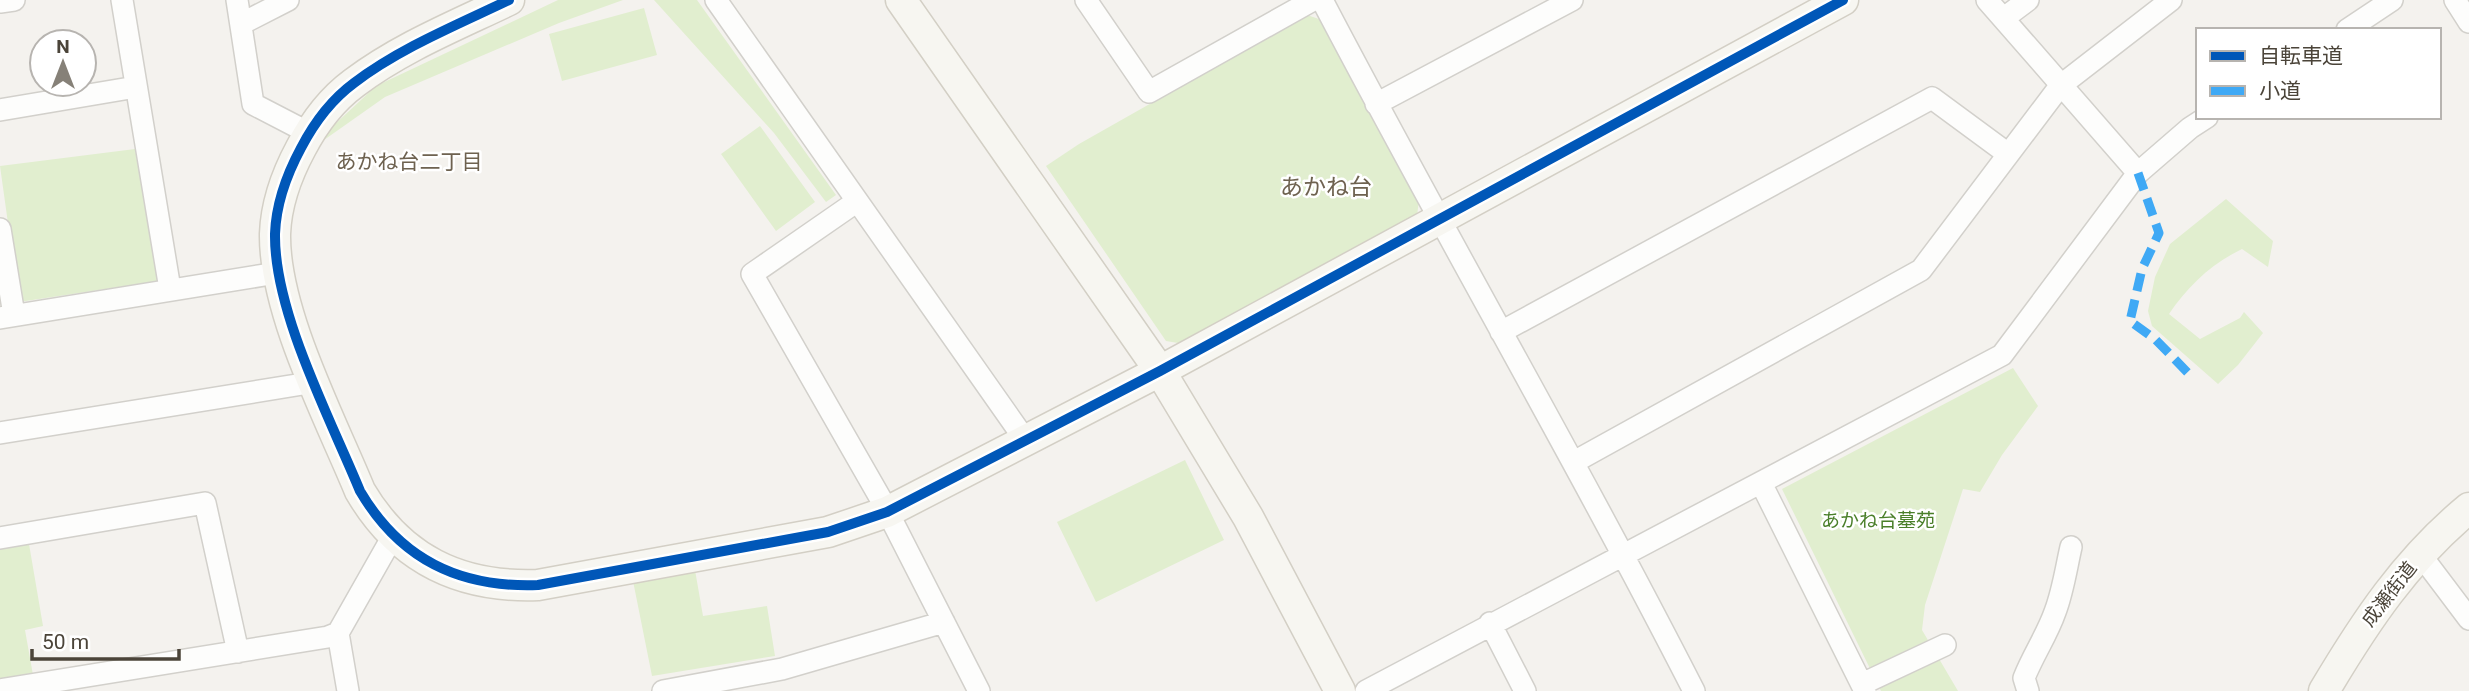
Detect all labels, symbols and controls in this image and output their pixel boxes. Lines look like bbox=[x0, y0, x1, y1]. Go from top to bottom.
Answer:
north arrow bbox=[28, 28, 98, 98]
legend bbox=[2196, 28, 2441, 119]
text: N bbox=[56, 35, 70, 58]
text: 自転車道 bbox=[2259, 44, 2343, 68]
text: 小道 bbox=[2259, 79, 2301, 103]
district label: あかね台二丁目 bbox=[336, 150, 483, 174]
district label: あかね台 bbox=[1280, 174, 1372, 201]
park label: あかね台墓苑 bbox=[1821, 509, 1935, 532]
street label: 成瀬街道 bbox=[2357, 557, 2421, 631]
scale bar bbox=[32, 618, 178, 662]
text: 50 m bbox=[42, 630, 89, 654]

